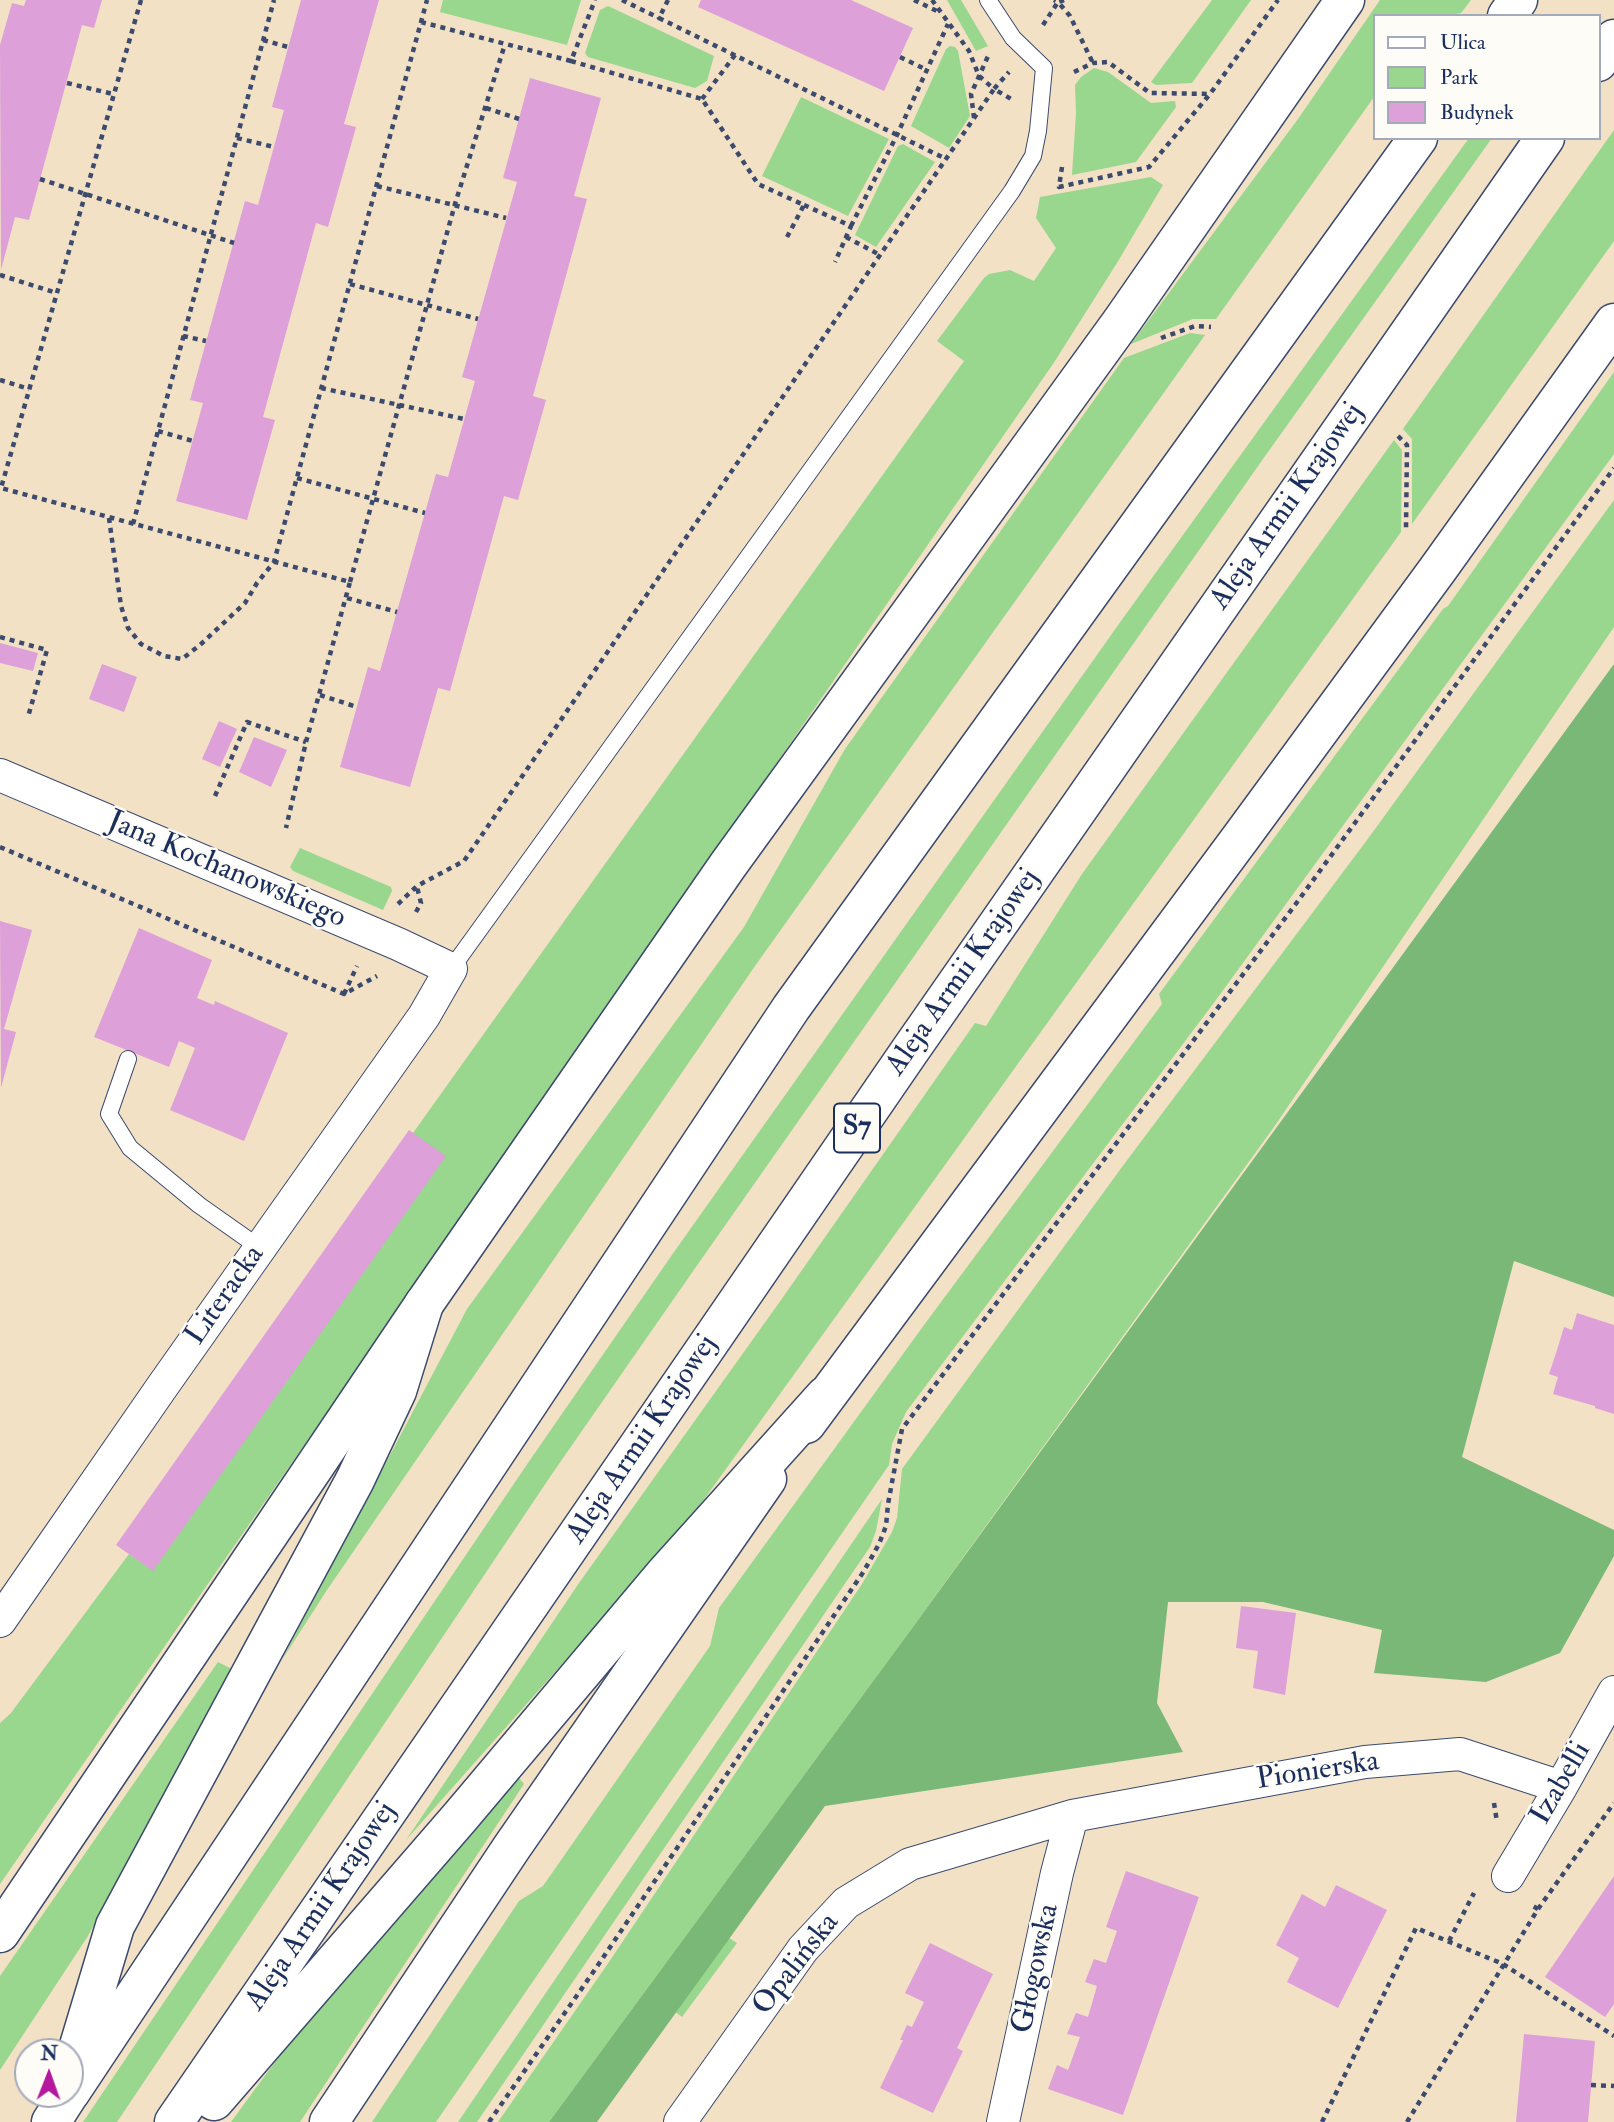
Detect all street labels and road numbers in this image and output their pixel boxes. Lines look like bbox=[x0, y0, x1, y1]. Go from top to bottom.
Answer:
street label: Aleja Armii Krajowej bbox=[1203, 397, 1373, 617]
street label: Jana Kochanowskiego bbox=[101, 805, 351, 937]
street label: Aleja Armii Krajowej bbox=[879, 863, 1049, 1083]
road number: S7 bbox=[834, 1104, 880, 1152]
street label: Literacka bbox=[179, 1239, 273, 1353]
street label: Aleja Armii Krajowej bbox=[560, 1329, 726, 1551]
street label: Izabelli bbox=[1524, 1736, 1600, 1832]
street label: Pionierska bbox=[1254, 1745, 1382, 1799]
street label: Aleja Armii Krajowej bbox=[239, 1796, 405, 2018]
street label: Głogowska bbox=[1006, 1901, 1068, 2037]
street label: Opalińska bbox=[746, 1907, 848, 2023]

